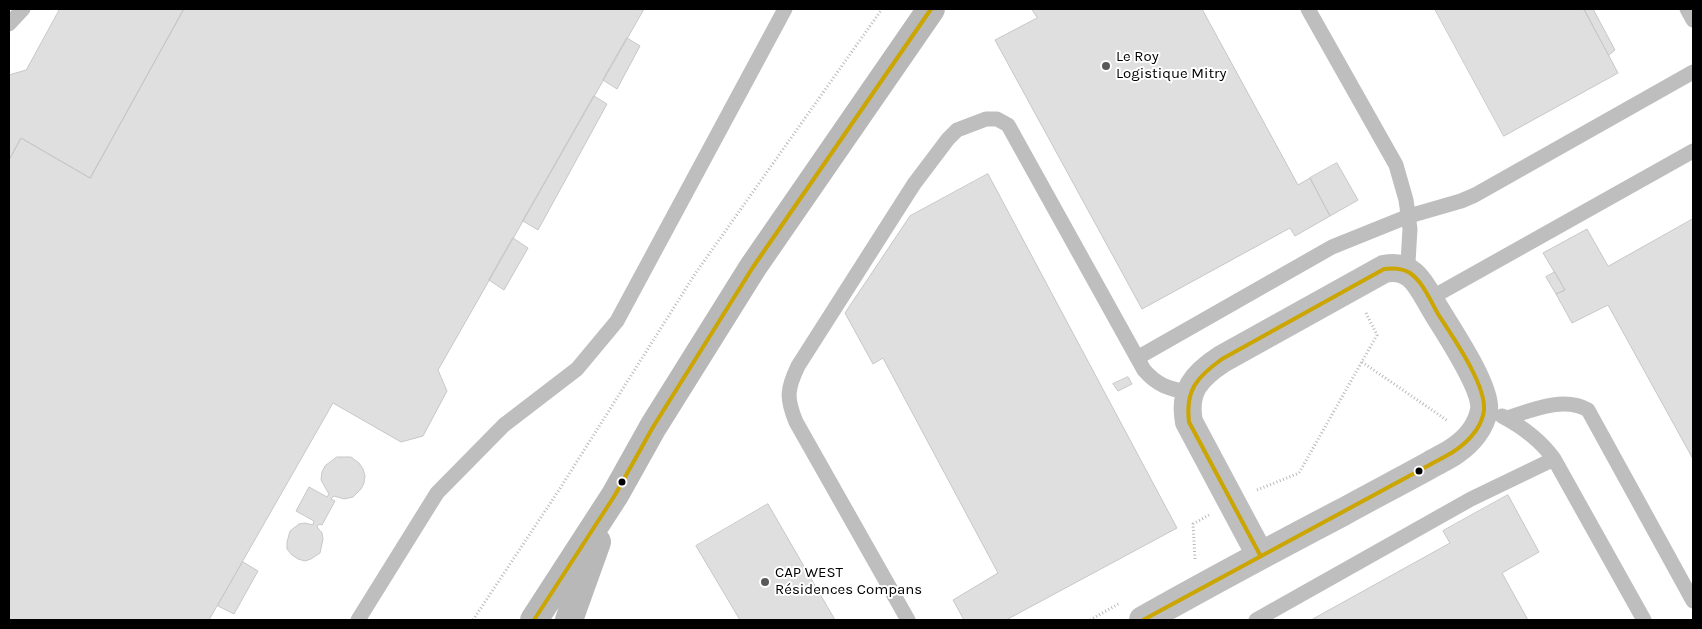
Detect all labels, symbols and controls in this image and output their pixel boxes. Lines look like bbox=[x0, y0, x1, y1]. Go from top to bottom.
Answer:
place label: Le Roy Logistique Mitry bbox=[1116, 48, 1226, 83]
marker: Le Roy Logistique Mitry bbox=[1100, 60, 1112, 72]
unlabelled marker bbox=[1414, 466, 1424, 476]
unlabelled marker bbox=[617, 477, 627, 487]
place label: CAP WEST Résidences Compans bbox=[775, 564, 922, 599]
marker: CAP WEST Résidences Compans bbox=[759, 576, 771, 588]

